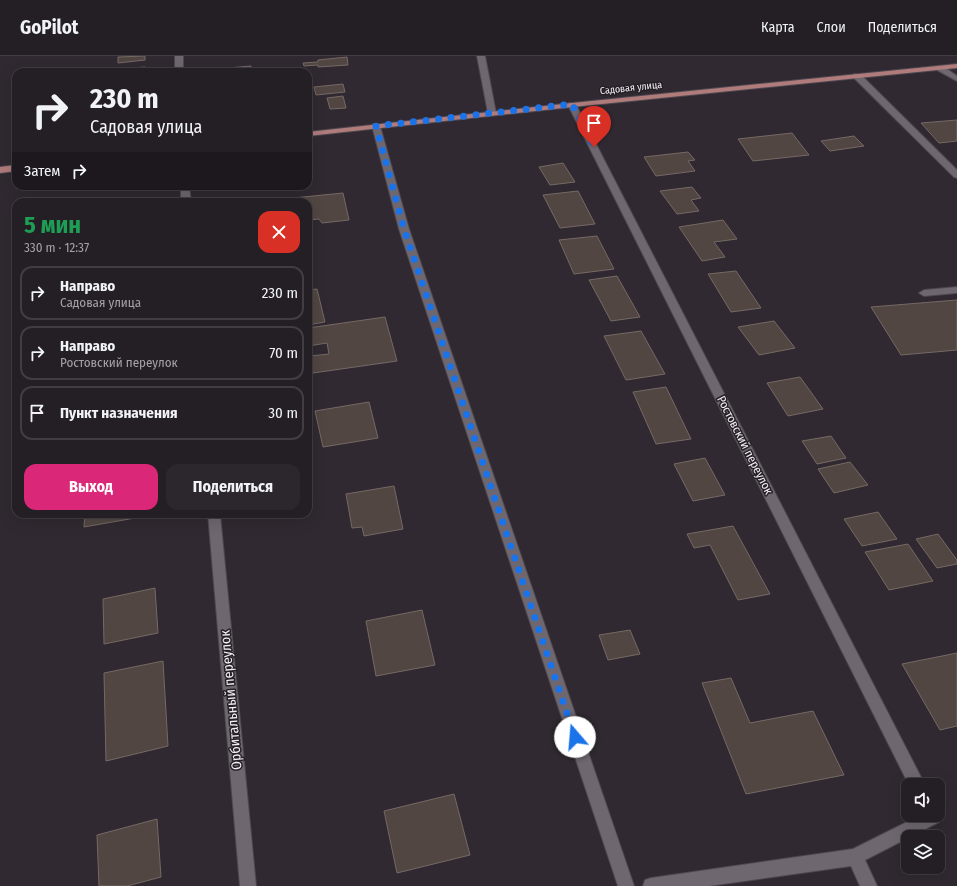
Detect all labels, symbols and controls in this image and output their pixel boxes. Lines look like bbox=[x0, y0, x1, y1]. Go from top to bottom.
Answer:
text: GoPilot bbox=[20, 16, 79, 39]
text: Карта bbox=[761, 19, 795, 36]
text: Слои bbox=[817, 19, 846, 36]
text: Поделиться bbox=[868, 19, 937, 36]
street label: Садовая улица bbox=[599, 79, 663, 97]
text: 230 m bbox=[90, 82, 159, 115]
icon: right bbox=[24, 84, 76, 136]
pin bbox=[577, 106, 611, 147]
icon: arrive bbox=[583, 112, 605, 134]
text: Садовая улица bbox=[90, 116, 202, 138]
icon: right bbox=[68, 160, 90, 182]
text: Затем bbox=[24, 162, 60, 180]
text: 5 мин bbox=[24, 211, 81, 239]
button: close bbox=[258, 211, 300, 253]
text: 330 m · 12:37 bbox=[24, 240, 89, 255]
text: Направо bbox=[60, 277, 115, 295]
icon: right bbox=[26, 282, 48, 304]
text: 230 m bbox=[262, 284, 298, 302]
text: Садовая улица bbox=[60, 295, 141, 310]
text: Направо bbox=[60, 337, 115, 355]
icon: right bbox=[26, 342, 48, 364]
text: 70 m bbox=[269, 344, 298, 362]
text: Ростовский переулок bbox=[60, 355, 178, 370]
street label: Ростовский переулок bbox=[714, 393, 776, 497]
icon: arrive bbox=[26, 402, 48, 424]
text: Пункт назначения bbox=[60, 404, 178, 422]
text: 30 m bbox=[268, 404, 298, 422]
button: Выход bbox=[24, 464, 158, 510]
button: Поделиться bbox=[166, 464, 300, 510]
street label: Орбитальный переулок bbox=[216, 629, 246, 771]
position arrow bbox=[554, 716, 596, 758]
map controls bbox=[901, 778, 945, 874]
button: sound bbox=[901, 778, 945, 822]
button: layers bbox=[901, 830, 945, 874]

